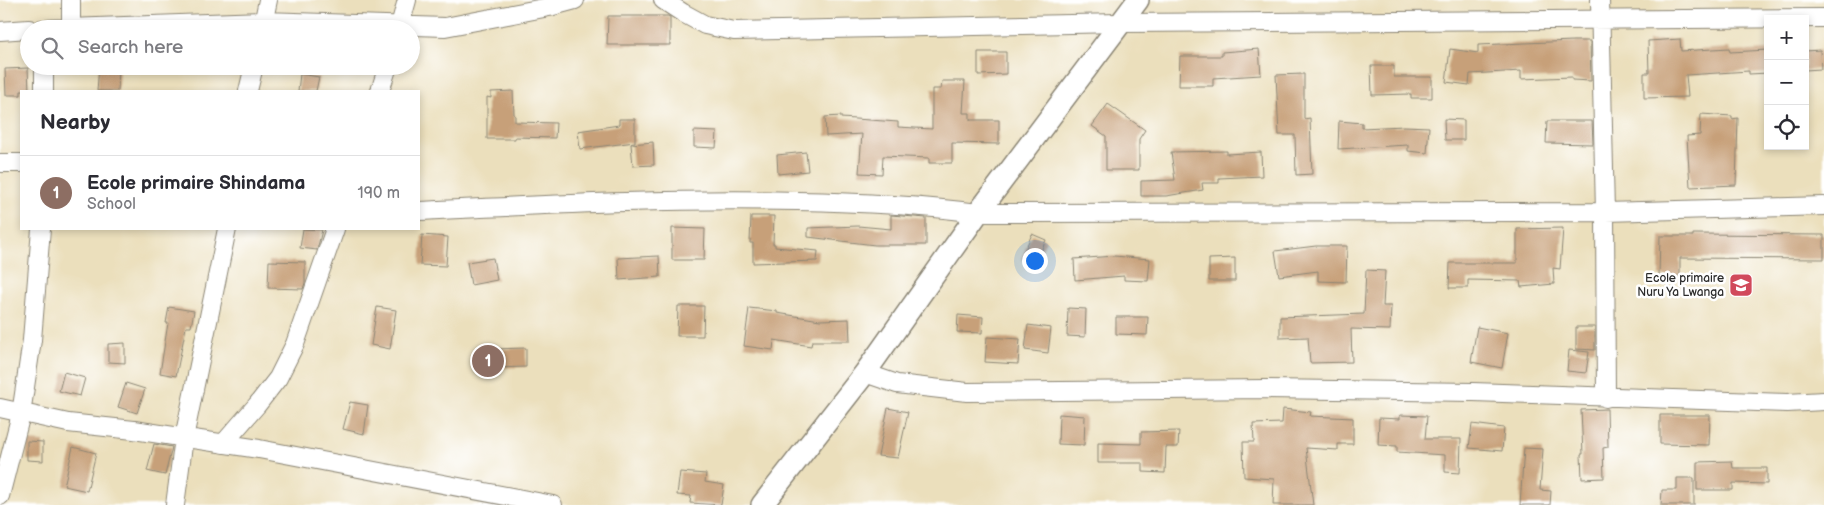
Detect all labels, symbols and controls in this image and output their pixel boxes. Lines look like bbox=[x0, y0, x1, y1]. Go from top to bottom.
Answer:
map controls bbox=[1764, 15, 1809, 150]
button: + bbox=[1764, 15, 1809, 60]
search box bbox=[20, 20, 420, 75]
icon: search bbox=[38, 34, 66, 62]
text: Search here bbox=[78, 36, 183, 59]
button: − bbox=[1764, 60, 1809, 105]
button: locate bbox=[1764, 105, 1809, 150]
text: Nearby bbox=[40, 110, 110, 135]
text: Ecole primaire Shindama bbox=[87, 172, 305, 195]
text: 1 bbox=[53, 184, 59, 203]
text: 190 m bbox=[358, 184, 400, 203]
text: School bbox=[87, 195, 136, 214]
your location bbox=[1022, 248, 1048, 274]
place label: Ecole primaire Nuru Ya Lwanga bbox=[1637, 271, 1724, 300]
school or university icon: Ecole primaire Nuru Ya Lwanga bbox=[1728, 272, 1754, 298]
pin: 1 bbox=[472, 342, 504, 380]

